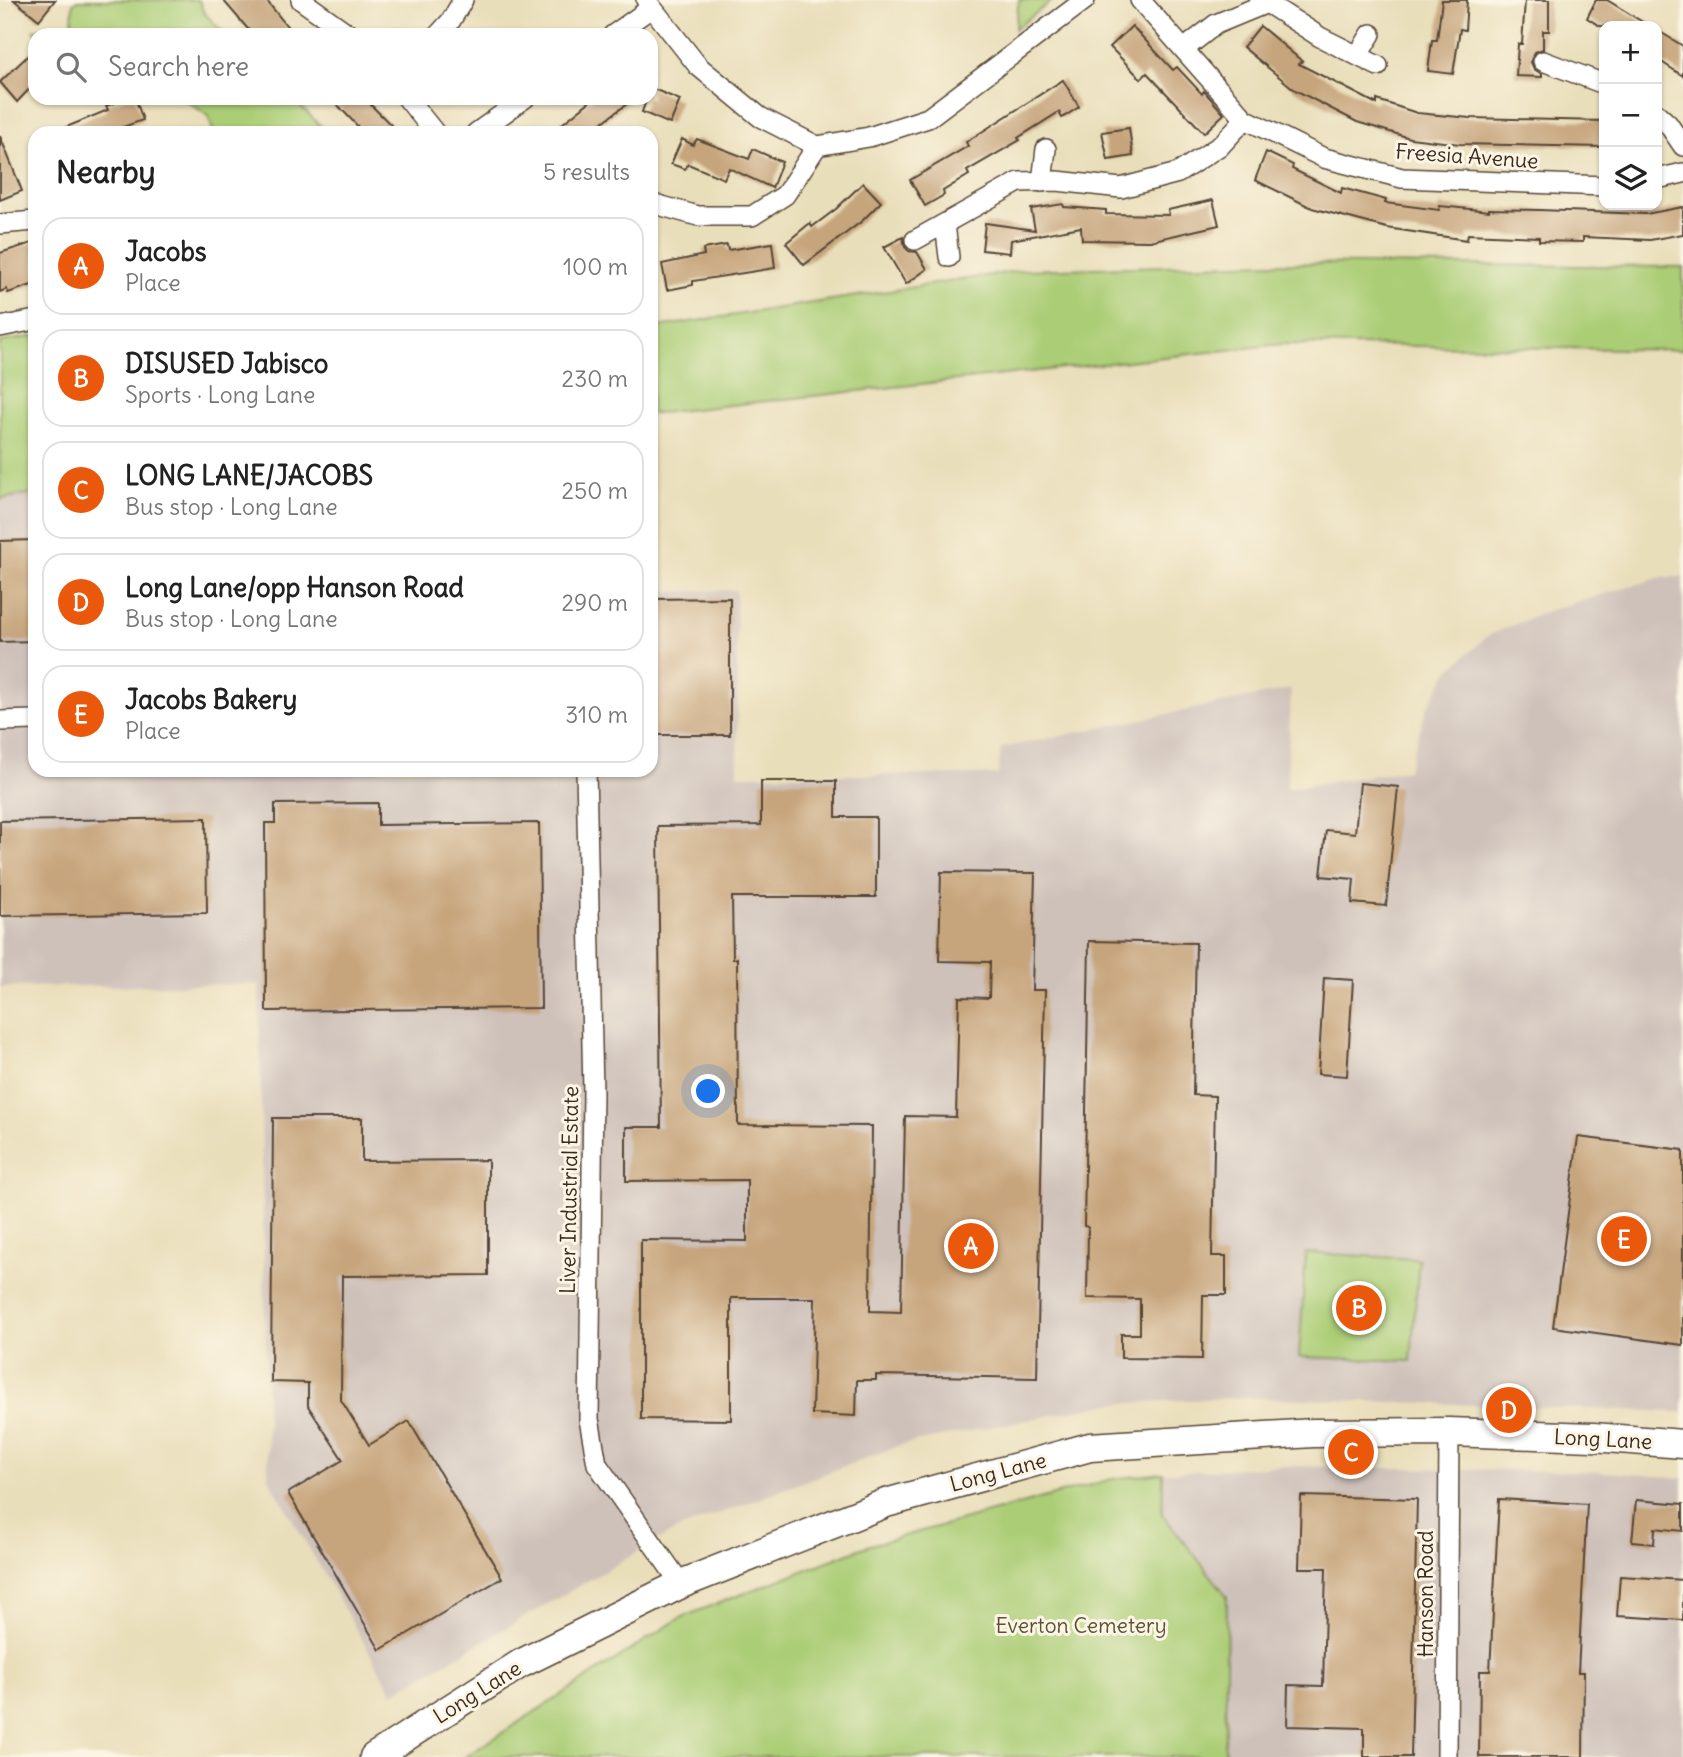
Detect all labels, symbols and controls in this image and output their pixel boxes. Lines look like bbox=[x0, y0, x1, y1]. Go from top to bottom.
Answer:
map controls bbox=[1599, 21, 1662, 210]
button: + bbox=[1599, 21, 1662, 84]
search box bbox=[28, 28, 658, 105]
icon: search bbox=[52, 48, 90, 86]
text: Search here bbox=[108, 50, 249, 83]
button: − bbox=[1599, 84, 1662, 147]
street label: Freesia Avenue bbox=[1395, 138, 1539, 174]
button: layers bbox=[1599, 147, 1662, 210]
text: Nearby bbox=[56, 153, 156, 191]
text: 5 results bbox=[543, 157, 630, 186]
text: Jacobs bbox=[125, 235, 207, 268]
text: A bbox=[74, 252, 88, 281]
text: 100 m bbox=[563, 252, 628, 281]
text: Place bbox=[125, 268, 181, 297]
text: DISUSED Jabisco bbox=[125, 347, 328, 380]
text: B bbox=[73, 364, 89, 393]
text: 230 m bbox=[562, 364, 628, 393]
text: Sports · Long Lane bbox=[125, 380, 315, 409]
text: LONG LANE/JACOBS bbox=[125, 459, 373, 492]
text: C bbox=[73, 476, 89, 505]
text: 250 m bbox=[561, 476, 628, 505]
text: Bus stop · Long Lane bbox=[125, 492, 338, 521]
text: Long Lane/opp Hanson Road bbox=[125, 571, 464, 604]
text: D bbox=[73, 588, 89, 617]
text: 290 m bbox=[561, 588, 628, 617]
text: Bus stop · Long Lane bbox=[125, 604, 338, 633]
text: Jacobs Bakery bbox=[125, 683, 297, 716]
text: E bbox=[74, 700, 88, 729]
text: 310 m bbox=[565, 700, 628, 729]
text: Place bbox=[125, 716, 181, 745]
your location bbox=[691, 1074, 725, 1108]
street label: Liver Industrial Estate bbox=[554, 1086, 584, 1294]
pin: E bbox=[1601, 1213, 1647, 1265]
pin: A bbox=[948, 1220, 994, 1272]
pin: B bbox=[1336, 1282, 1382, 1334]
pin: D bbox=[1486, 1384, 1532, 1436]
street label: Long Lane bbox=[1553, 1423, 1653, 1455]
pin: C bbox=[1328, 1426, 1374, 1478]
street label: Long Lane bbox=[947, 1446, 1049, 1498]
street label: Hanson Road bbox=[1412, 1531, 1439, 1658]
park label: Everton Cemetery bbox=[995, 1612, 1167, 1639]
street label: Long Lane bbox=[428, 1654, 526, 1730]

